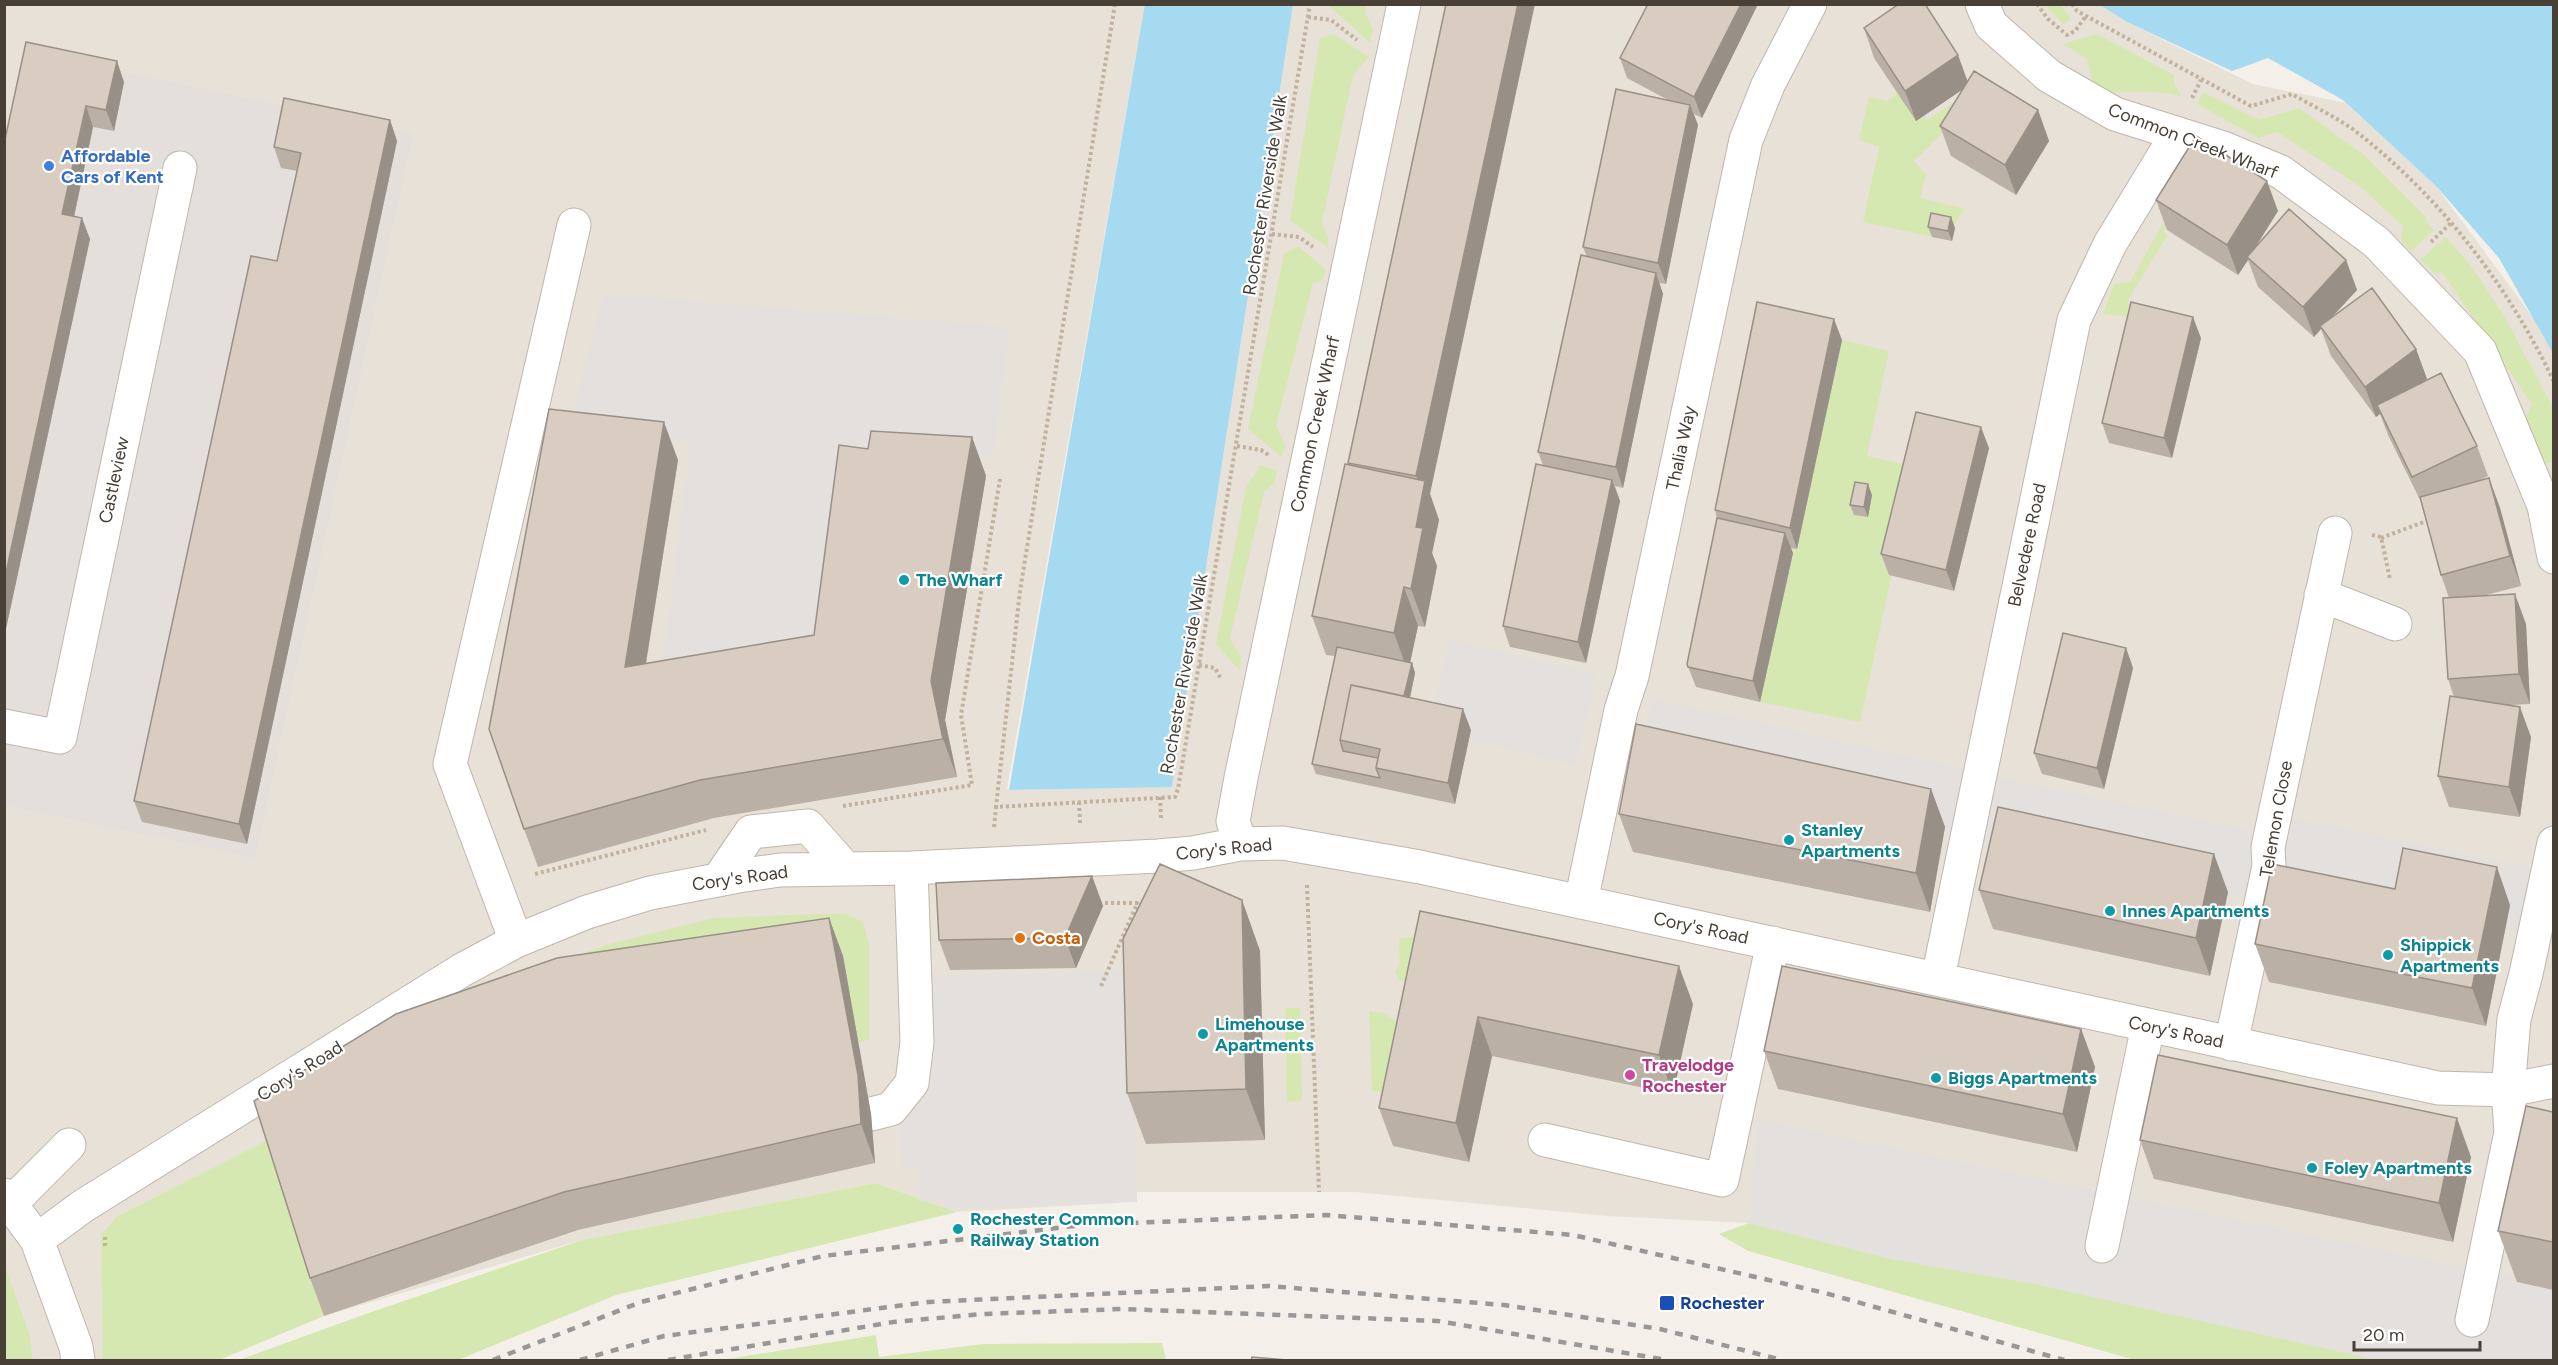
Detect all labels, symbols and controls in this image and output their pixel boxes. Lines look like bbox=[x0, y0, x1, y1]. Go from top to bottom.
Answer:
street label: Rochester Riverside Walk bbox=[1238, 93, 1292, 297]
street label: Common Creek Wharf bbox=[2105, 98, 2281, 184]
place label: Affordable Cars of Kent bbox=[61, 145, 164, 188]
marker: Affordable Cars of Kent bbox=[42, 159, 56, 173]
street label: Common Creek Wharf bbox=[1286, 333, 1345, 514]
street label: Thalia Way bbox=[1661, 403, 1701, 492]
street label: Castleview bbox=[94, 435, 134, 525]
street label: Belvedere Road bbox=[2003, 481, 2051, 609]
place label: The Wharf bbox=[916, 569, 1003, 591]
street label: Rochester Riverside Walk bbox=[1156, 572, 1213, 776]
marker: The Wharf bbox=[897, 573, 911, 587]
street label: Telemon Close bbox=[2255, 759, 2297, 879]
place label: Stanley Apartments bbox=[1801, 819, 1900, 862]
street label: Cory's Road bbox=[1175, 833, 1273, 865]
marker: Stanley Apartments bbox=[1782, 833, 1796, 847]
street label: Cory's Road bbox=[691, 860, 789, 896]
place label: Innes Apartments bbox=[2122, 900, 2270, 922]
marker: Innes Apartments bbox=[2103, 904, 2117, 918]
street label: Cory's Road bbox=[1651, 907, 1751, 949]
place label: Costa bbox=[1032, 927, 1081, 949]
marker: Costa bbox=[1013, 931, 1027, 945]
place label: Shippick Apartments bbox=[2400, 934, 2499, 977]
marker: Shippick Apartments bbox=[2381, 948, 2395, 962]
street label: Cory's Road bbox=[2126, 1011, 2226, 1053]
place label: Limehouse Apartments bbox=[1215, 1013, 1314, 1056]
marker: Limehouse Apartments bbox=[1196, 1027, 1210, 1041]
street label: Cory's Road bbox=[253, 1036, 347, 1106]
place label: Travelodge Rochester bbox=[1642, 1054, 1734, 1097]
place label: Biggs Apartments bbox=[1948, 1067, 2097, 1089]
marker: Travelodge Rochester bbox=[1623, 1068, 1637, 1082]
marker: Biggs Apartments bbox=[1929, 1071, 1943, 1085]
place label: Foley Apartments bbox=[2324, 1157, 2472, 1179]
marker: Foley Apartments bbox=[2305, 1161, 2319, 1175]
place label: Rochester Common Railway Station bbox=[970, 1208, 1134, 1251]
marker: Rochester Common Railway Station bbox=[951, 1222, 965, 1236]
place label: Rochester bbox=[1680, 1292, 1765, 1314]
marker: Rochester bbox=[1658, 1294, 1676, 1312]
scale bar bbox=[2354, 1314, 2480, 1352]
text: 20 m bbox=[2363, 1324, 2404, 1346]

